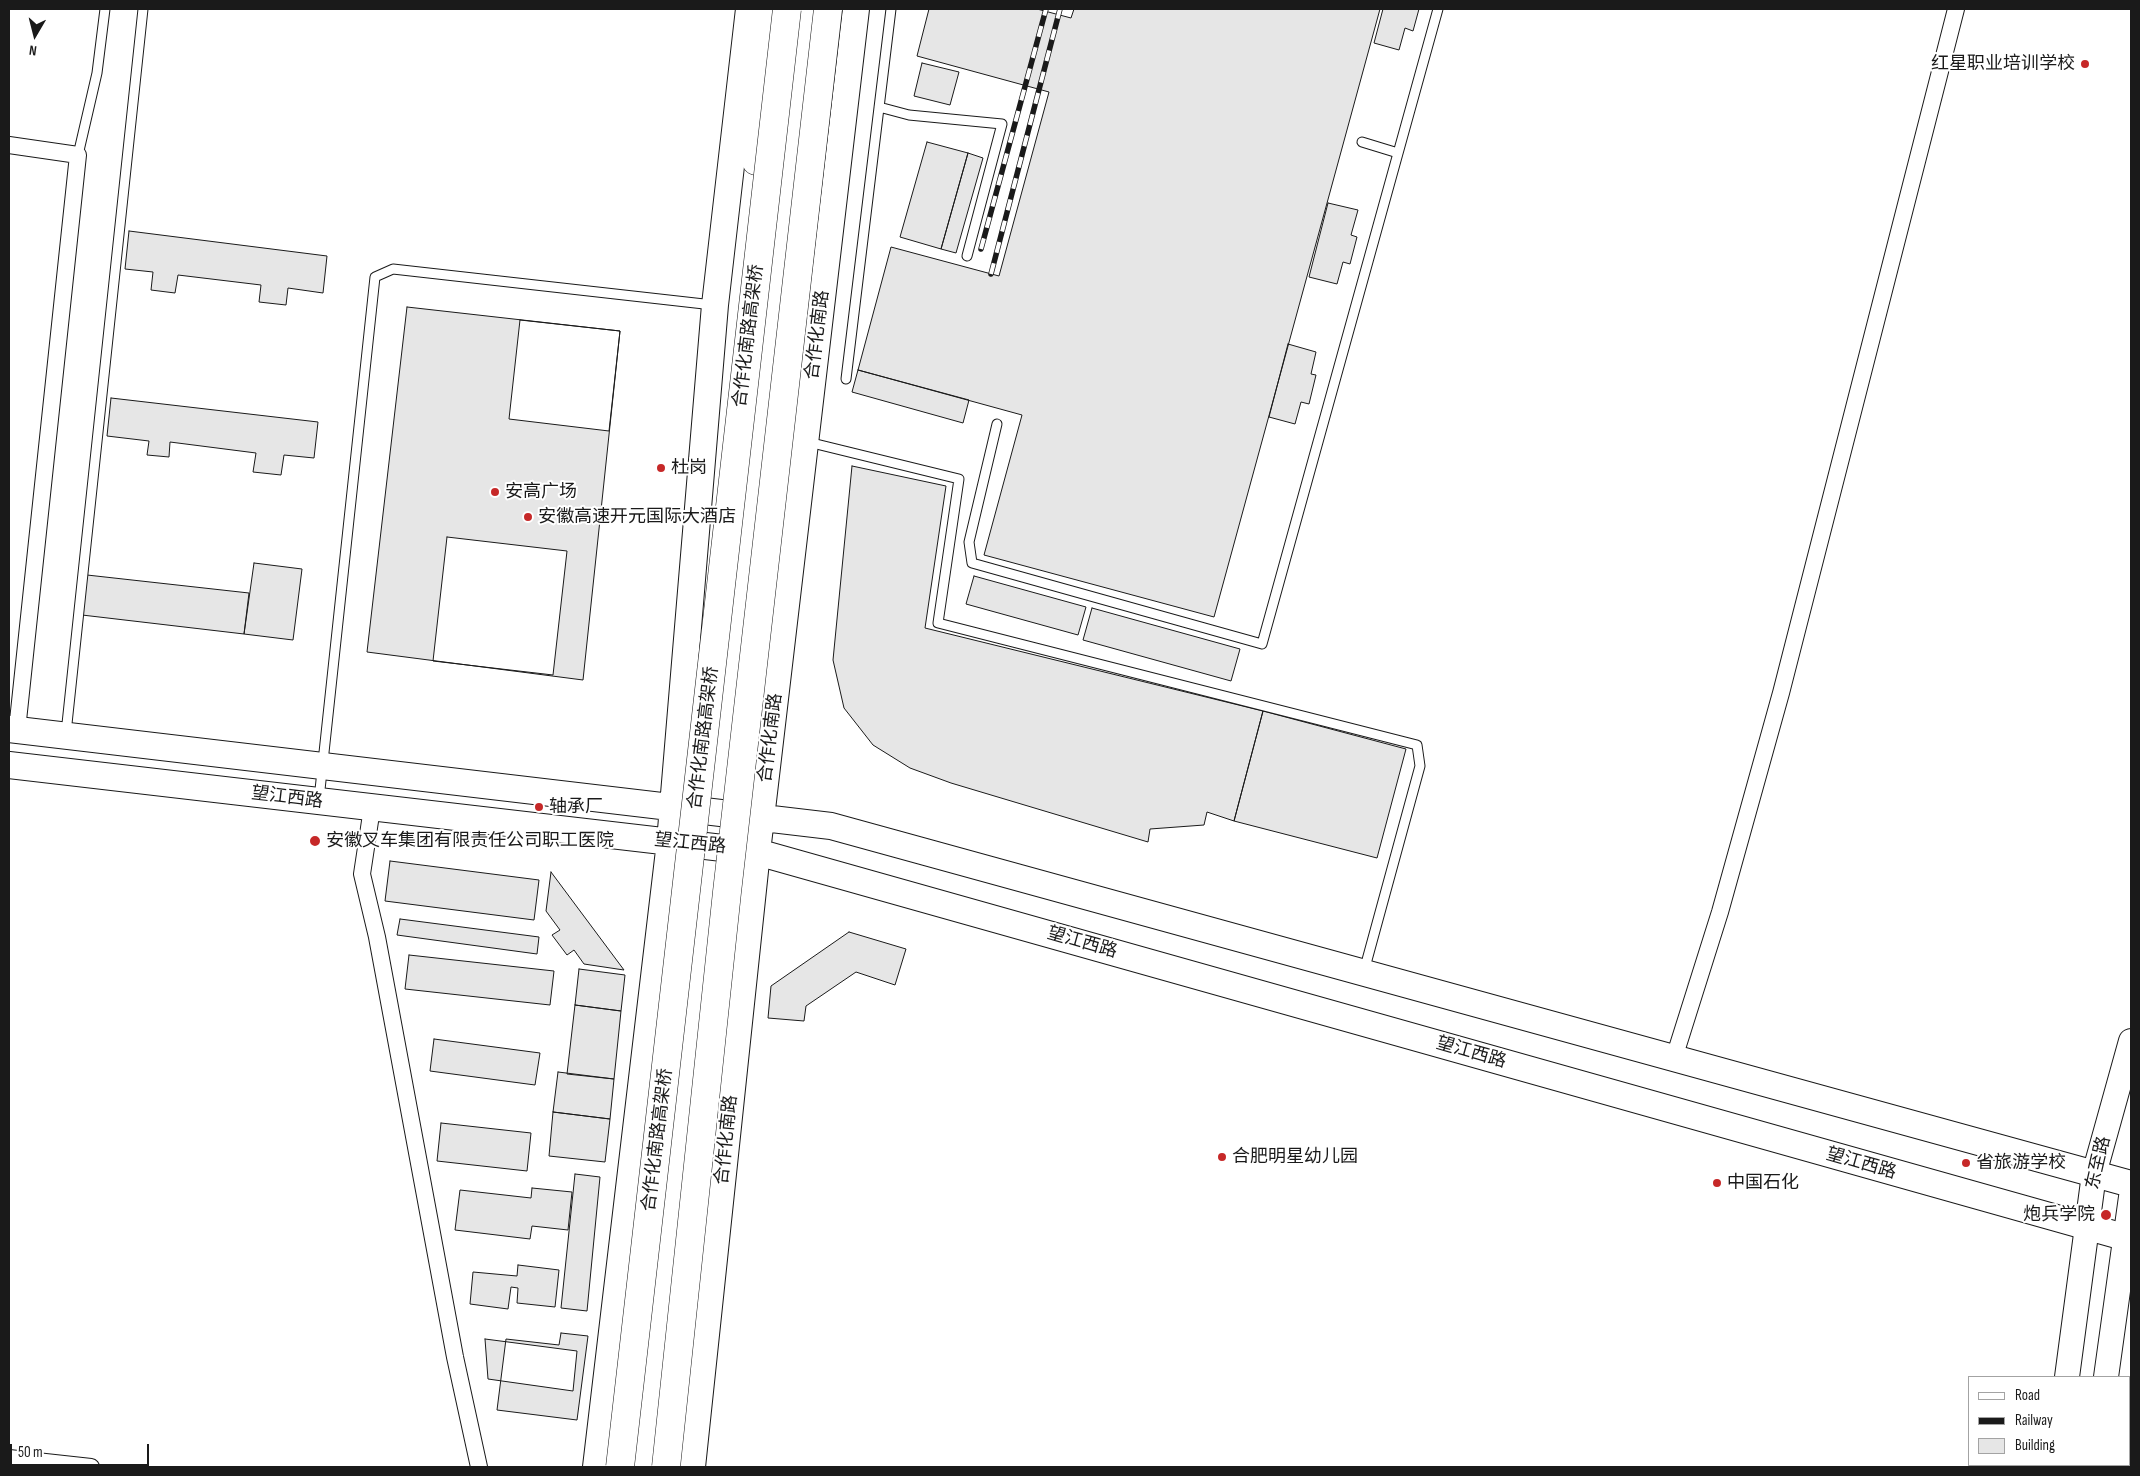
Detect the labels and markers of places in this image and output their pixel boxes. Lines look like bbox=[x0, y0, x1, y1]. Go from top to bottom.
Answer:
place label: 红星职业培训学校 bbox=[1931, 53, 2075, 75]
marker: 红星职业培训学校 bbox=[2079, 58, 2091, 70]
place label: 杜岗 bbox=[671, 457, 707, 479]
marker: 杜岗 bbox=[655, 462, 667, 474]
place label: 安高广场 bbox=[505, 481, 577, 503]
marker: 安高广场 bbox=[489, 486, 501, 498]
place label: 安徽高速开元国际大酒店 bbox=[538, 506, 736, 528]
marker: 安徽高速开元国际大酒店 bbox=[522, 511, 534, 523]
place label: 轴承厂 bbox=[549, 796, 603, 818]
marker: 轴承厂 bbox=[533, 801, 545, 813]
place label: 安徽叉车集团有限责任公司职工医院 bbox=[326, 830, 614, 852]
marker: 安徽叉车集团有限责任公司职工医院 bbox=[308, 834, 322, 848]
place label: 合肥明星幼儿园 bbox=[1232, 1146, 1358, 1168]
marker: 合肥明星幼儿园 bbox=[1216, 1151, 1228, 1163]
place label: 省旅游学校 bbox=[1976, 1152, 2066, 1174]
marker: 省旅游学校 bbox=[1960, 1157, 1972, 1169]
place label: 中国石化 bbox=[1727, 1172, 1799, 1194]
marker: 中国石化 bbox=[1711, 1177, 1723, 1189]
place label: 炮兵学院 bbox=[2023, 1204, 2095, 1226]
marker: 炮兵学院 bbox=[2099, 1208, 2113, 1222]

